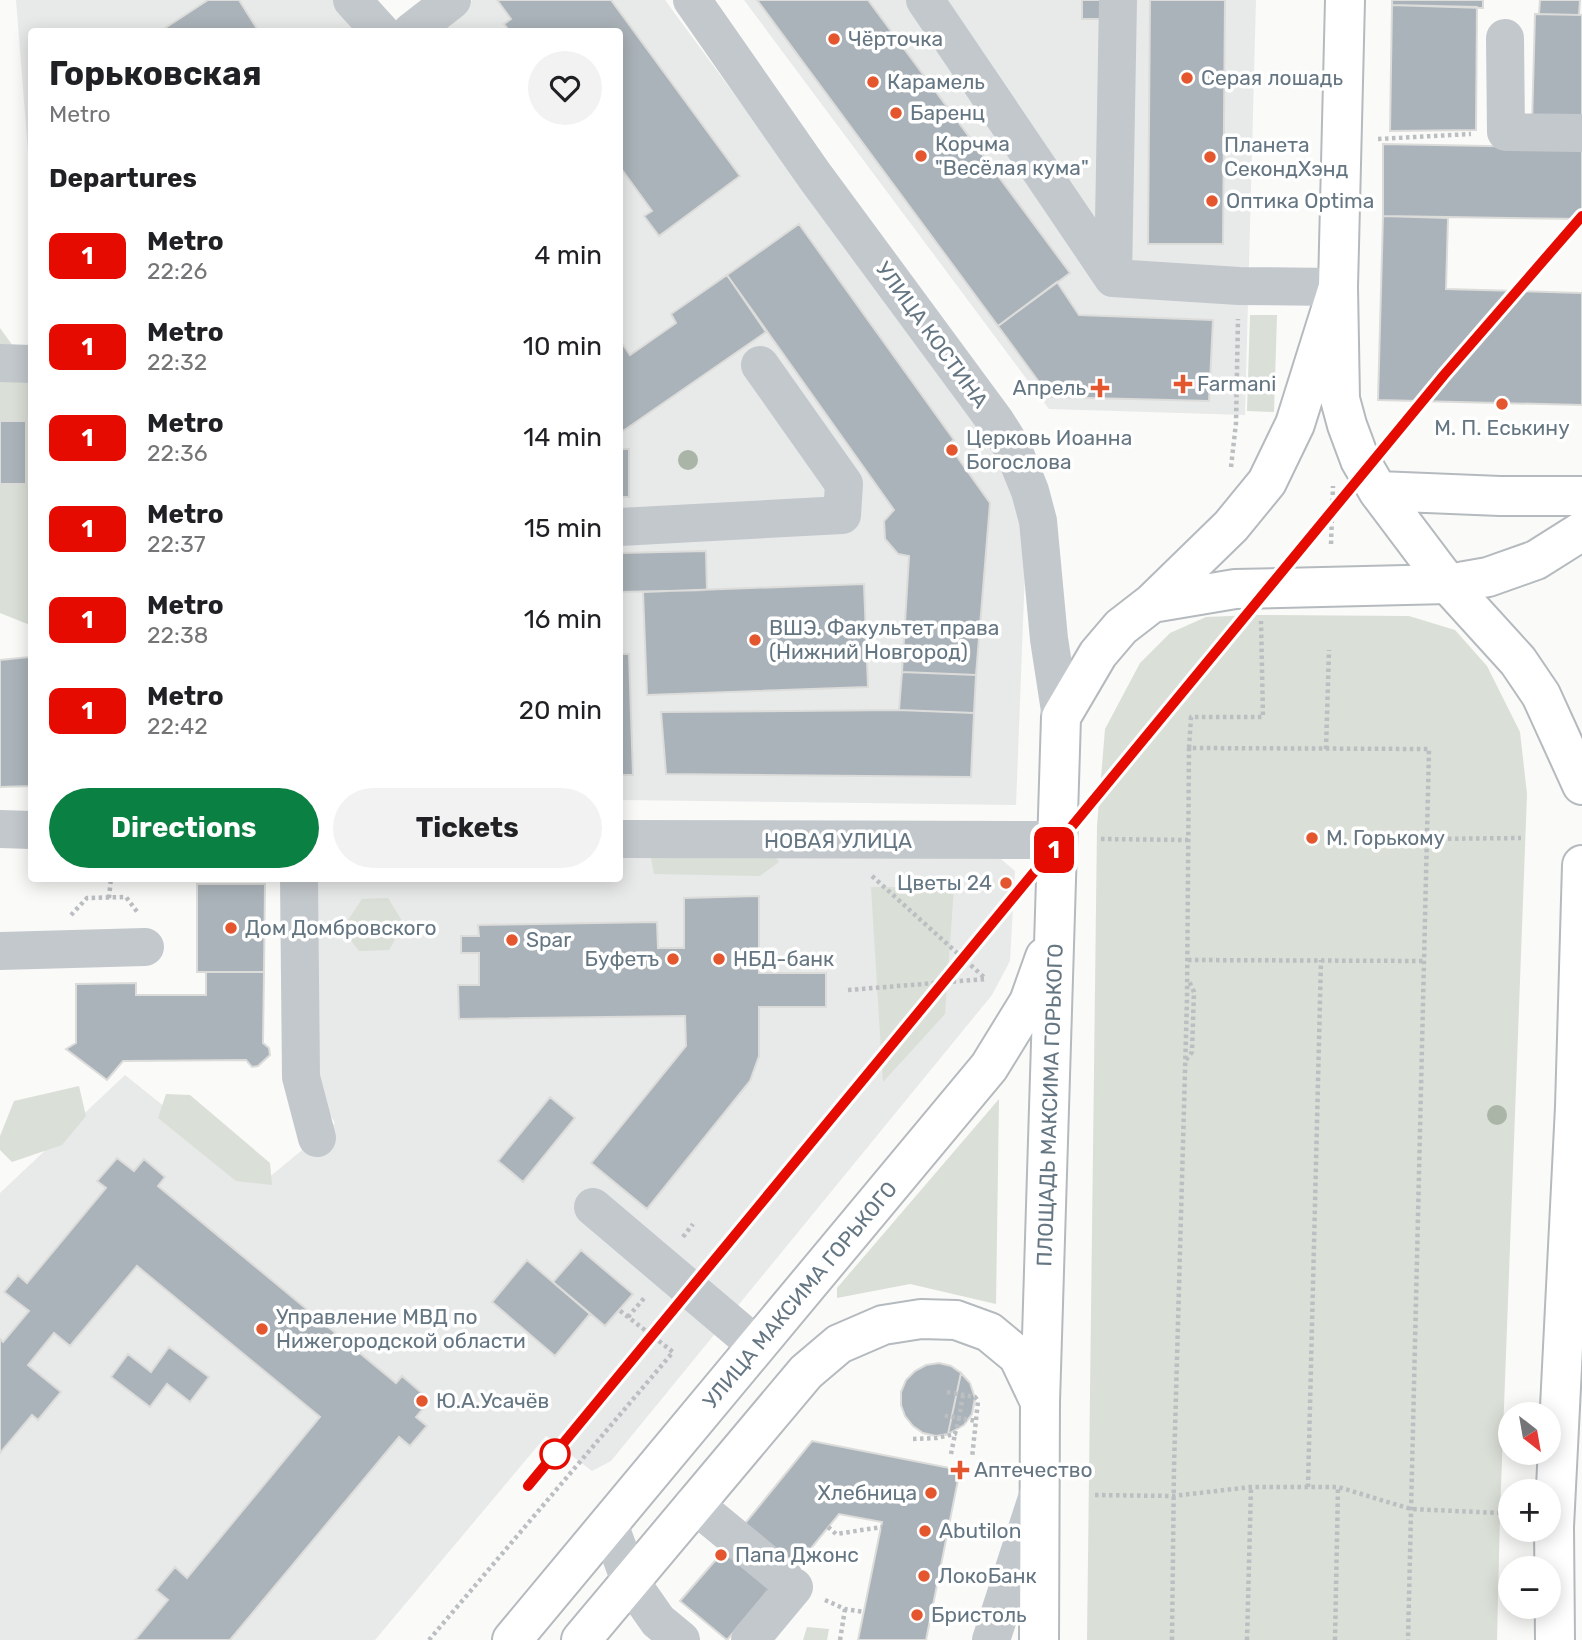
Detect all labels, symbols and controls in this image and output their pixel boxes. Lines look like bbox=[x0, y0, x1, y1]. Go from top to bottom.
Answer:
place label: Чёрточка bbox=[848, 26, 943, 51]
marker: Чёрточка bbox=[826, 31, 842, 47]
button: heart bbox=[528, 51, 602, 125]
text: Горьковская bbox=[49, 54, 262, 93]
place label: Серая лошадь bbox=[1201, 65, 1343, 90]
place label: Карамель bbox=[887, 69, 985, 94]
marker: Серая лошадь bbox=[1179, 70, 1195, 86]
marker: Карамель bbox=[865, 74, 881, 90]
text: Metro bbox=[49, 100, 111, 128]
place label: Баренц bbox=[910, 100, 985, 125]
marker: Баренц bbox=[888, 105, 904, 121]
place label: Корчма "Весёлая кума" bbox=[935, 131, 1089, 180]
place label: Планета СекондХэнд bbox=[1224, 132, 1348, 181]
marker: Корчма "Весёлая кума" bbox=[913, 148, 929, 164]
marker: Планета СекондХэнд bbox=[1202, 149, 1218, 165]
text: Departures bbox=[49, 163, 197, 194]
place label: Оптика Optima bbox=[1226, 188, 1374, 213]
marker: Оптика Optima bbox=[1204, 193, 1220, 209]
text: Metro bbox=[147, 226, 224, 257]
text: 4 min bbox=[534, 240, 602, 271]
text: 1 bbox=[82, 242, 93, 270]
text: 22:26 bbox=[147, 257, 207, 285]
street label: УЛИЦА КОСТИНА bbox=[871, 257, 994, 413]
text: Metro bbox=[147, 317, 224, 348]
text: 10 min bbox=[523, 331, 602, 362]
text: 1 bbox=[82, 333, 93, 361]
text: 22:32 bbox=[147, 348, 207, 376]
place label: Farmani bbox=[1197, 371, 1276, 396]
place label: Апрель bbox=[1013, 375, 1086, 400]
marker: Farmani bbox=[1175, 376, 1191, 392]
marker: Апрель bbox=[1092, 380, 1108, 396]
marker: М. П. Еськину bbox=[1494, 396, 1510, 412]
text: Metro bbox=[147, 408, 224, 439]
place label: М. П. Еськину bbox=[1434, 415, 1570, 440]
text: 14 min bbox=[523, 422, 602, 453]
text: 1 bbox=[82, 424, 93, 452]
place label: Церковь Иоанна Богослова bbox=[966, 425, 1132, 474]
text: 22:36 bbox=[147, 439, 208, 467]
marker: Церковь Иоанна Богослова bbox=[944, 442, 960, 458]
text: Metro bbox=[147, 499, 224, 530]
text: 15 min bbox=[524, 513, 602, 544]
text: 1 bbox=[82, 515, 93, 543]
text: 22:37 bbox=[147, 530, 206, 558]
text: Metro bbox=[147, 590, 224, 621]
text: 16 min bbox=[524, 604, 602, 635]
text: 1 bbox=[82, 606, 93, 634]
place label: ВШЭ. Факультет права (Нижний Новгород) bbox=[769, 615, 999, 664]
text: 22:38 bbox=[147, 621, 208, 649]
marker: ВШЭ. Факультет права (Нижний Новгород) bbox=[747, 632, 763, 648]
text: Metro bbox=[147, 681, 224, 712]
text: 20 min bbox=[519, 695, 602, 726]
text: 1 bbox=[82, 697, 93, 725]
text: 22:42 bbox=[147, 712, 208, 740]
button: Directions bbox=[49, 788, 319, 868]
button: Tickets bbox=[333, 788, 602, 868]
place label: М. Горькому bbox=[1326, 825, 1445, 850]
line badge: 1 bbox=[1031, 827, 1077, 873]
street label: НОВАЯ УЛИЦА bbox=[764, 828, 912, 853]
marker: М. Горькому bbox=[1304, 830, 1320, 846]
text: 1 bbox=[1048, 836, 1060, 864]
place label: Цветы 24 bbox=[897, 870, 992, 895]
marker: Цветы 24 bbox=[998, 875, 1014, 891]
place label: Дом Домбровского bbox=[245, 915, 436, 940]
marker: Дом Домбровского bbox=[223, 920, 239, 936]
place label: Spar bbox=[526, 927, 571, 952]
marker: Spar bbox=[504, 932, 520, 948]
street label: ПЛОЩАДЬ МАКСИМА ГОРЬКОГО bbox=[1031, 943, 1068, 1267]
place label: Буфетъ bbox=[584, 946, 659, 971]
place label: НБД-банк bbox=[733, 946, 834, 971]
marker: Буфетъ bbox=[665, 951, 681, 967]
marker: НБД-банк bbox=[711, 951, 727, 967]
street label: УЛИЦА МАКСИМА ГОРЬКОГО bbox=[697, 1176, 902, 1413]
place label: Управление МВД по Нижегородской области bbox=[276, 1304, 526, 1353]
marker: Управление МВД по Нижегородской области bbox=[254, 1321, 270, 1337]
place label: Ю.А.Усачёв bbox=[436, 1388, 549, 1413]
marker: Ю.А.Усачёв bbox=[414, 1393, 430, 1409]
north arrow bbox=[1498, 1402, 1561, 1465]
map controls bbox=[1498, 1402, 1561, 1619]
unlabelled marker bbox=[540, 1439, 570, 1469]
place label: Аптечество bbox=[974, 1457, 1093, 1482]
marker: Аптечество bbox=[952, 1462, 968, 1478]
button: + bbox=[1498, 1479, 1561, 1542]
place label: Хлебница bbox=[817, 1480, 917, 1505]
marker: Хлебница bbox=[923, 1485, 939, 1501]
place label: Abutilon bbox=[939, 1518, 1021, 1543]
marker: Abutilon bbox=[917, 1523, 933, 1539]
place label: Папа Джонс bbox=[735, 1542, 859, 1567]
marker: Папа Джонс bbox=[713, 1547, 729, 1563]
button: − bbox=[1498, 1556, 1561, 1619]
place label: ЛокоБанк bbox=[938, 1563, 1037, 1588]
marker: ЛокоБанк bbox=[916, 1568, 932, 1584]
place label: Бристоль bbox=[931, 1602, 1027, 1627]
marker: Бристоль bbox=[909, 1607, 925, 1623]

